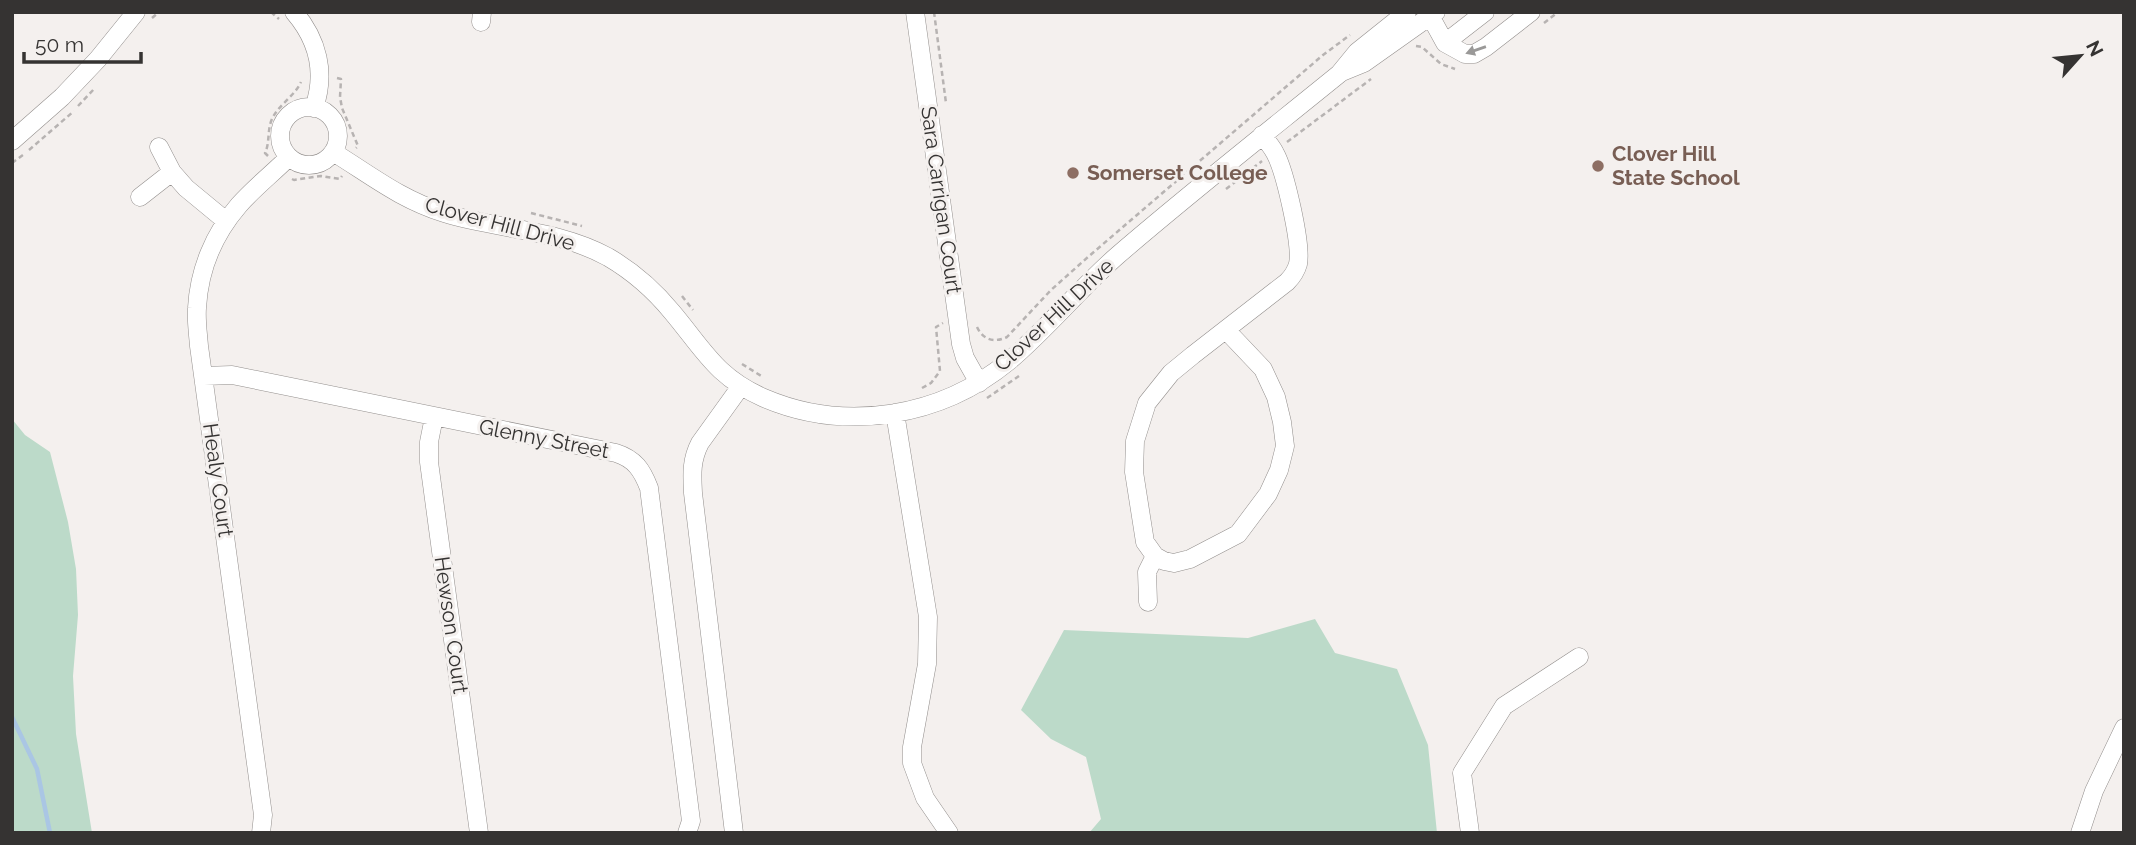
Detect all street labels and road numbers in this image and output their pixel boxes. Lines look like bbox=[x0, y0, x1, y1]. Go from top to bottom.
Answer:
street label: Sara Carrigan Court bbox=[916, 104, 967, 295]
street label: Clover Hill Drive bbox=[423, 192, 578, 256]
street label: Clover Hill Drive bbox=[989, 253, 1118, 376]
street label: Glenny Street bbox=[477, 414, 611, 463]
street label: Healy Court bbox=[198, 422, 239, 538]
street label: Hewson Court bbox=[430, 555, 473, 695]

